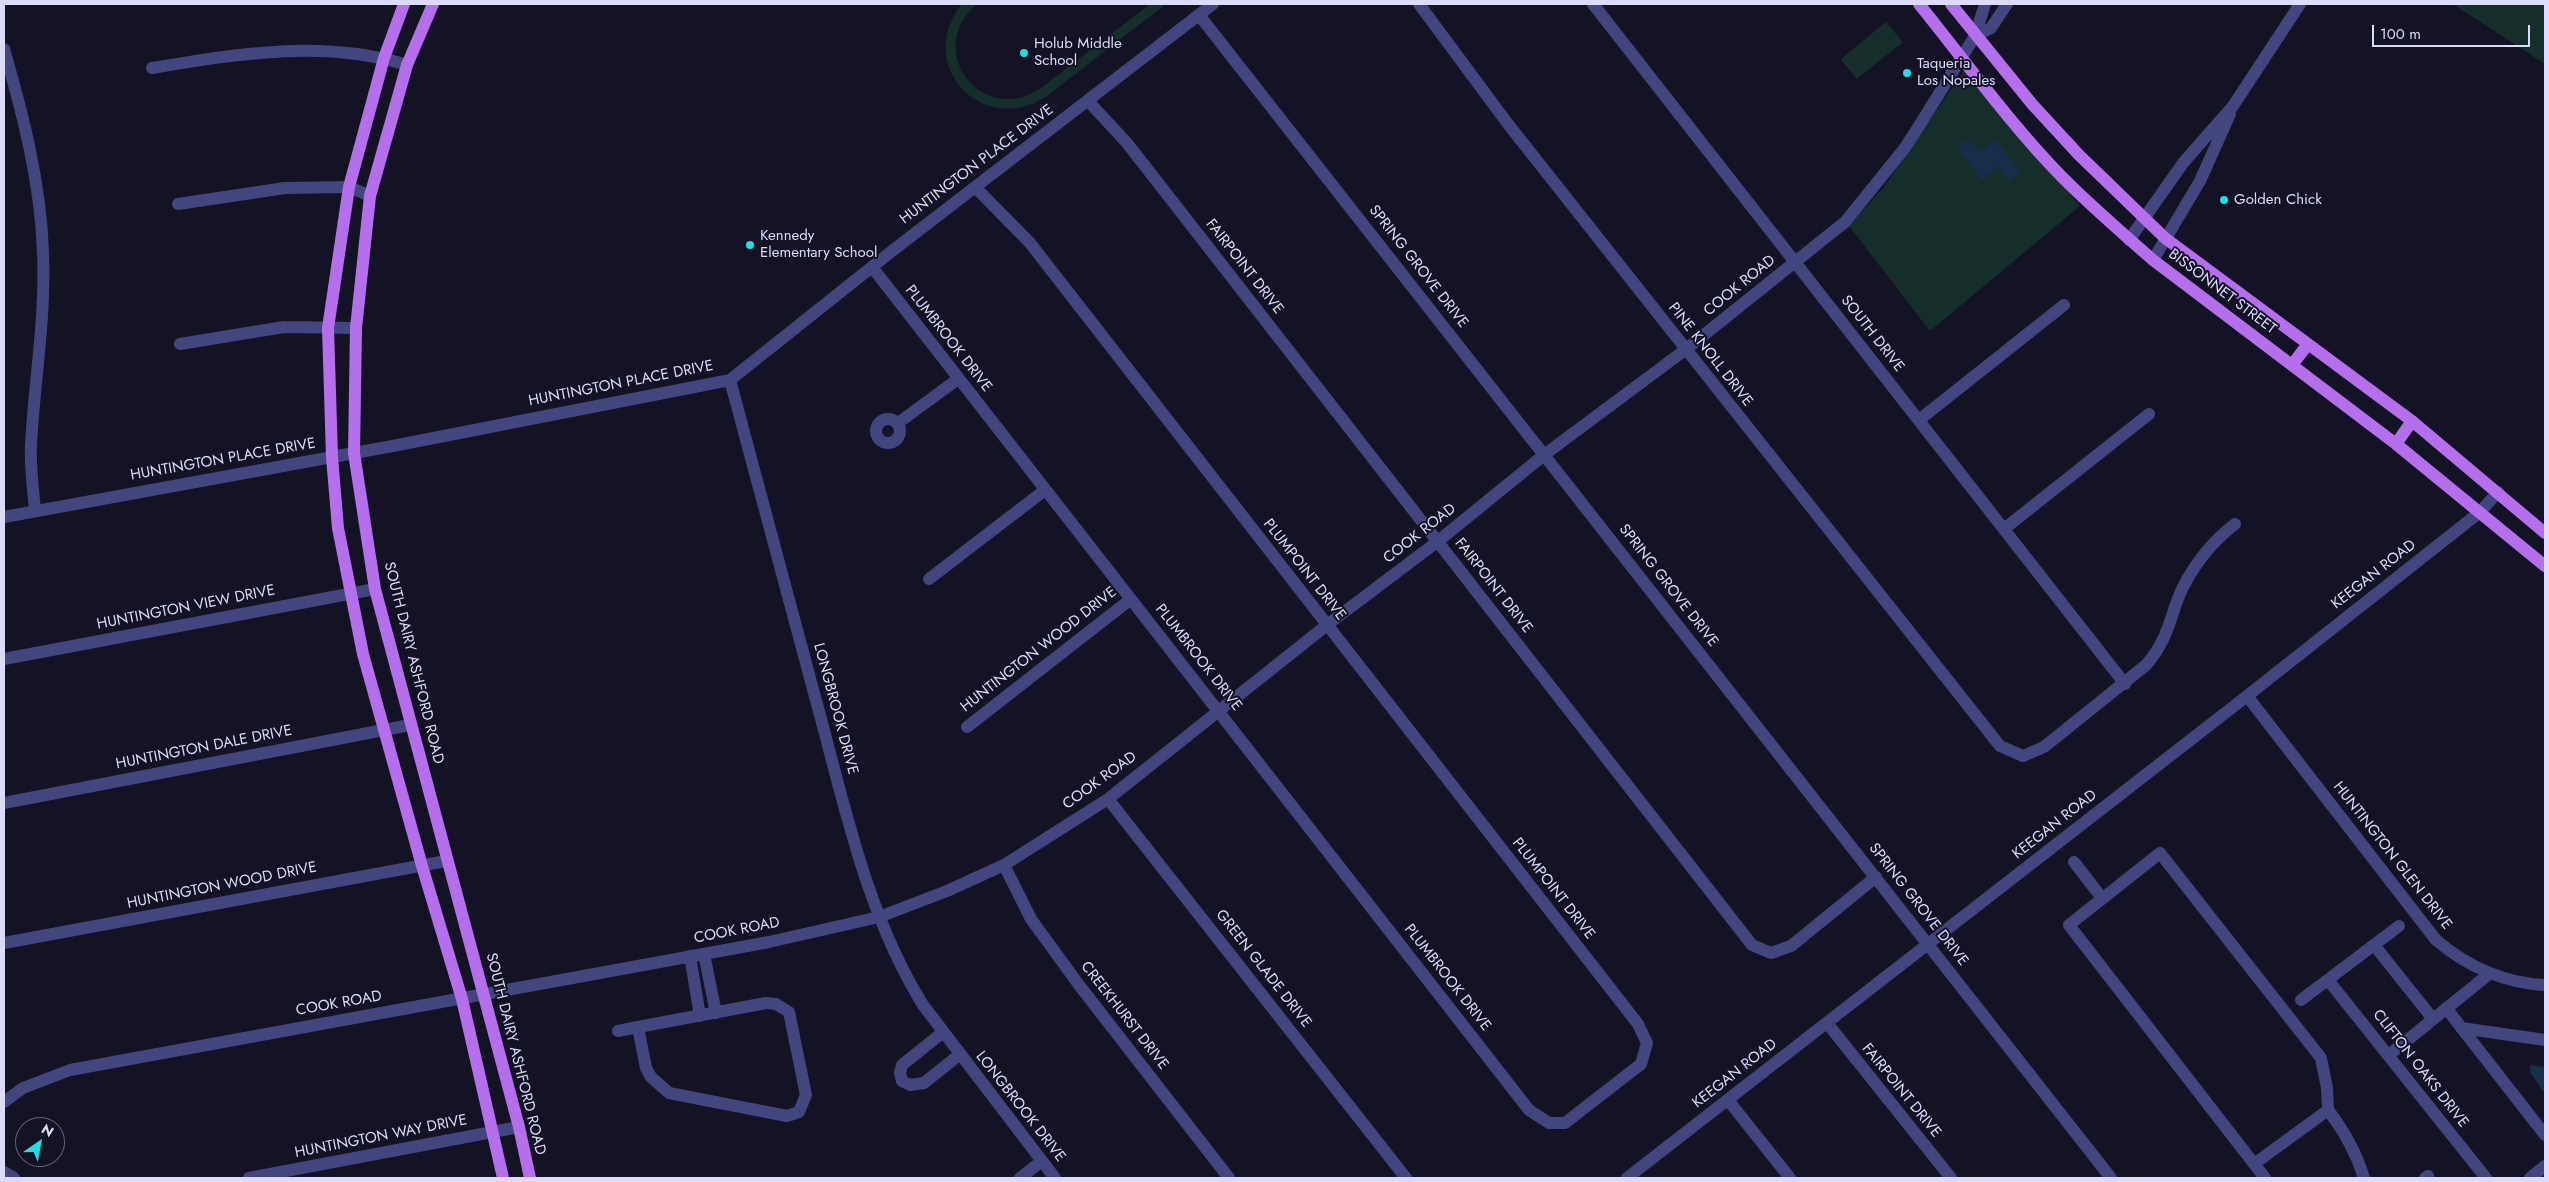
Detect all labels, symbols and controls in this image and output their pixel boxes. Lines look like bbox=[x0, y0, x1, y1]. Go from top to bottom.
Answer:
scale bar bbox=[2374, 15, 2532, 47]
text: 100 m bbox=[2380, 23, 2421, 45]
place label: Holub Middle School bbox=[1034, 35, 1122, 70]
marker: Holub Middle School bbox=[1018, 47, 1030, 59]
place label: Taqueria Los Nopales bbox=[1917, 55, 1995, 90]
marker: Taqueria Los Nopales bbox=[1901, 67, 1913, 79]
street label: HUNTINGTON PLACE DRIVE bbox=[897, 101, 1057, 229]
place label: Golden Chick bbox=[2234, 191, 2322, 209]
marker: Golden Chick bbox=[2218, 194, 2230, 206]
street label: SPRING GROVE DRIVE bbox=[1364, 202, 1472, 332]
street label: FAIRPOINT DRIVE bbox=[1201, 216, 1287, 318]
place label: Kennedy Elementary School bbox=[760, 227, 877, 262]
marker: Kennedy Elementary School bbox=[744, 239, 756, 251]
street label: BISSONNET STREET bbox=[2165, 246, 2279, 338]
street label: COOK ROAD bbox=[1701, 252, 1779, 320]
street label: PLUMBROOK DRIVE bbox=[901, 282, 995, 396]
street label: SOUTH DRIVE bbox=[1837, 292, 1907, 376]
street label: PINE KNOLL DRIVE bbox=[1664, 300, 1756, 410]
street label: HUNTINGTON PLACE DRIVE bbox=[527, 357, 715, 411]
street label: HUNTINGTON PLACE DRIVE bbox=[129, 435, 317, 485]
street label: COOK ROAD bbox=[1380, 500, 1460, 568]
street label: PLUMPOINT DRIVE bbox=[1259, 516, 1349, 624]
street label: SPRING GROVE DRIVE bbox=[1614, 521, 1722, 651]
street label: FAIRPOINT DRIVE bbox=[1450, 535, 1536, 637]
street label: KEEGAN ROAD bbox=[2328, 536, 2420, 614]
street label: SOUTH DAIRY ASHFORD ROAD bbox=[379, 560, 447, 766]
street label: HUNTINGTON VIEW DRIVE bbox=[95, 582, 277, 634]
street label: HUNTINGTON WOOD DRIVE bbox=[957, 584, 1121, 716]
street label: PLUMBROOK DRIVE bbox=[1151, 601, 1245, 715]
street label: LONGBROOK DRIVE bbox=[809, 641, 861, 777]
street label: HUNTINGTON DALE DRIVE bbox=[114, 722, 294, 774]
street label: COOK ROAD bbox=[1060, 748, 1140, 814]
street label: HUNTINGTON GLEN DRIVE bbox=[2329, 779, 2455, 933]
street label: KEEGAN ROAD bbox=[2009, 786, 2101, 864]
street label: PLUMPOINT DRIVE bbox=[1508, 835, 1598, 943]
street label: SPRING GROVE DRIVE bbox=[1864, 840, 1972, 970]
street label: HUNTINGTON WOOD DRIVE bbox=[126, 859, 318, 913]
street label: GREEN GLADE DRIVE bbox=[1211, 906, 1315, 1032]
street label: COOK ROAD bbox=[693, 914, 781, 948]
street label: PLUMBROOK DRIVE bbox=[1400, 921, 1494, 1035]
street label: SOUTH DAIRY ASHFORD ROAD bbox=[481, 951, 549, 1157]
street label: CREEKHURST DRIVE bbox=[1076, 958, 1172, 1074]
street label: COOK ROAD bbox=[295, 988, 383, 1020]
street label: CLIFTON OAKS DRIVE bbox=[2368, 1006, 2472, 1132]
street label: KEEGAN ROAD bbox=[1689, 1035, 1781, 1113]
street label: FAIRPOINT DRIVE bbox=[1858, 1040, 1944, 1142]
street label: LONGBROOK DRIVE bbox=[971, 1048, 1069, 1166]
street label: HUNTINGTON WAY DRIVE bbox=[293, 1111, 469, 1163]
north arrow bbox=[15, 1117, 65, 1167]
text: N bbox=[38, 1119, 58, 1142]

